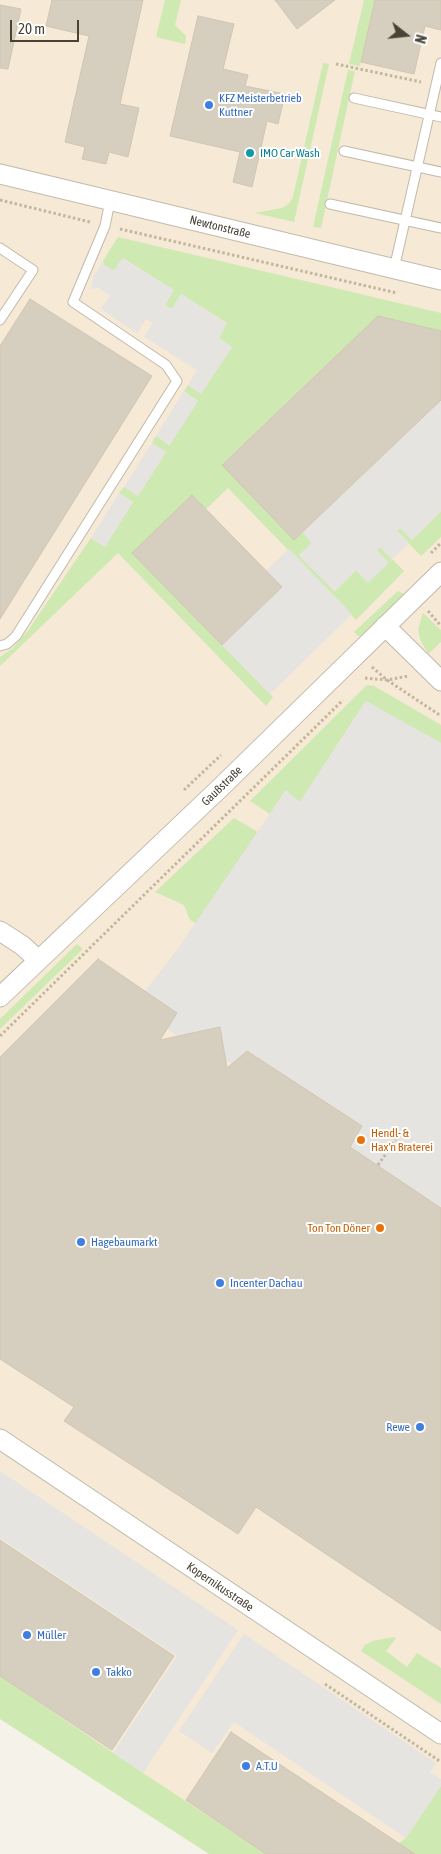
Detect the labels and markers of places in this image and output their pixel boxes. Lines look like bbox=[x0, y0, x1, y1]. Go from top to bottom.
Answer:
place label: KFZ Meisterbetrieb Kuttner bbox=[219, 91, 302, 119]
marker: KFZ Meisterbetrieb Kuttner bbox=[203, 99, 215, 111]
place label: IMO Car Wash bbox=[260, 146, 320, 160]
marker: IMO Car Wash bbox=[244, 147, 256, 159]
place label: Hendl- & Hax'n Braterei bbox=[371, 1126, 433, 1154]
marker: Hendl- & Hax'n Braterei bbox=[355, 1134, 367, 1146]
place label: Ton Ton Döner bbox=[308, 1221, 370, 1235]
marker: Ton Ton Döner bbox=[374, 1222, 386, 1234]
place label: Hagebaumarkt bbox=[91, 1235, 157, 1249]
marker: Hagebaumarkt bbox=[75, 1236, 87, 1248]
place label: Incenter Dachau bbox=[230, 1276, 302, 1290]
marker: Incenter Dachau bbox=[214, 1277, 226, 1289]
place label: Rewe bbox=[386, 1420, 410, 1434]
marker: Rewe bbox=[414, 1421, 426, 1433]
place label: Müller bbox=[37, 1628, 66, 1642]
marker: Müller bbox=[21, 1629, 33, 1641]
place label: Takko bbox=[106, 1665, 132, 1679]
marker: Takko bbox=[90, 1666, 102, 1678]
place label: A.T.U bbox=[256, 1759, 278, 1773]
marker: A.T.U bbox=[240, 1760, 252, 1772]

